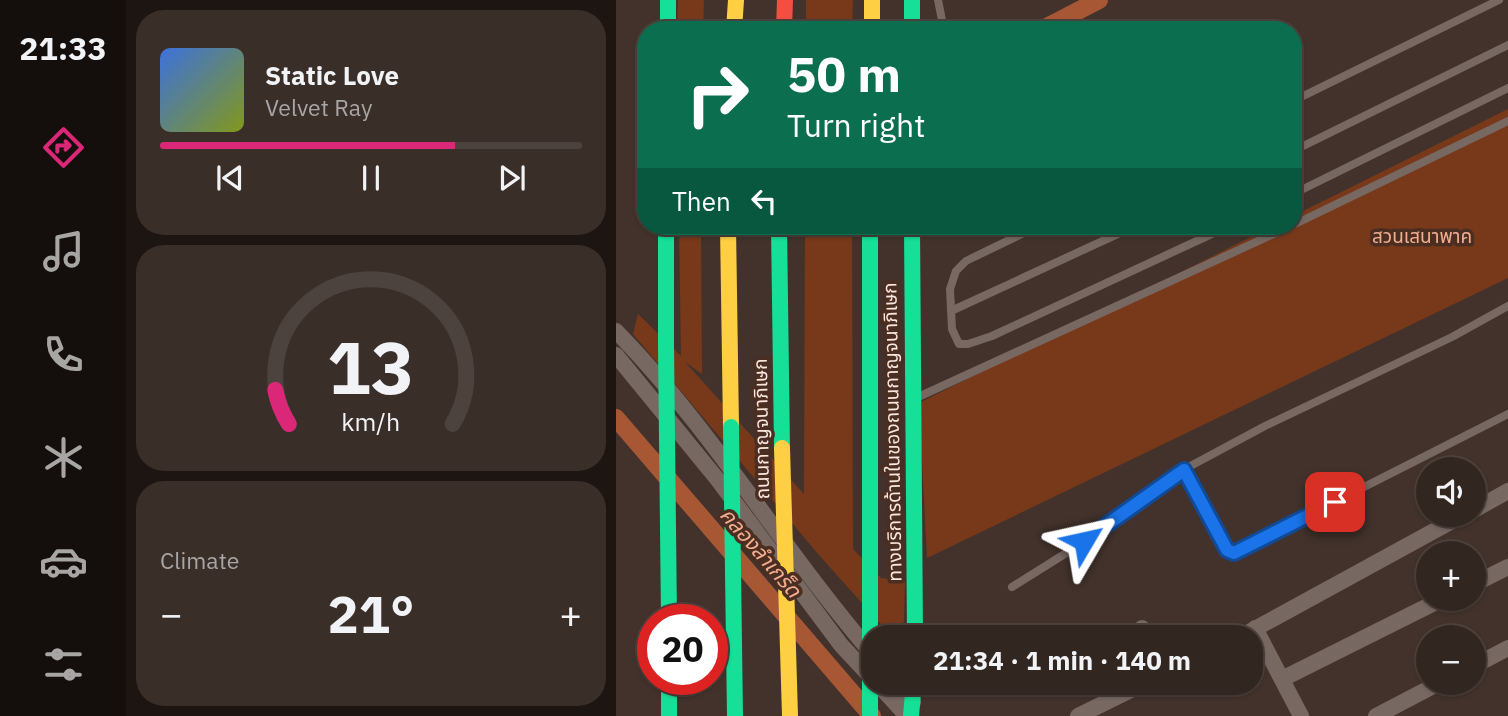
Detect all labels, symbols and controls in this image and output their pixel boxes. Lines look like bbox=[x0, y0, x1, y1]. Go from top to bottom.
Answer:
text: 21:33 bbox=[19, 27, 107, 69]
text: 50 m bbox=[787, 42, 901, 105]
icon: right bbox=[672, 49, 763, 140]
text: Static Love bbox=[265, 58, 399, 92]
text: Velvet Ray bbox=[265, 92, 372, 122]
text: Turn right bbox=[787, 104, 925, 146]
icon: directions bbox=[39, 123, 88, 172]
icon: previous bbox=[211, 159, 249, 197]
icon: pause bbox=[352, 159, 390, 197]
icon: next bbox=[493, 159, 531, 197]
icon: left bbox=[745, 182, 783, 220]
text: Then bbox=[672, 184, 731, 218]
park label: สวนเสนาพาค bbox=[1372, 224, 1472, 248]
icon: music bbox=[39, 227, 88, 276]
street label: ทางบริการด้านในของถนนกาญจนาภิเษก bbox=[877, 282, 907, 582]
text: 13 bbox=[327, 319, 415, 414]
icon: phone bbox=[39, 330, 88, 379]
street label: ถนนกาญจนาภิเษก bbox=[748, 358, 774, 500]
text: km/h bbox=[342, 405, 400, 438]
icon: climate bbox=[39, 433, 88, 482]
map controls bbox=[1416, 457, 1486, 695]
button: sound bbox=[1416, 457, 1486, 527]
pin bbox=[1305, 472, 1365, 532]
icon: arrive bbox=[1316, 483, 1354, 521]
water label: คลองลำเกร็ด bbox=[714, 501, 809, 604]
position arrow bbox=[1047, 504, 1121, 578]
icon: car bbox=[39, 537, 88, 586]
button: + bbox=[1416, 541, 1486, 611]
text: Climate bbox=[160, 545, 239, 575]
text: 21° bbox=[328, 580, 414, 647]
text: − bbox=[160, 589, 183, 638]
text: + bbox=[559, 589, 582, 638]
speed limit sign: 20 bbox=[637, 604, 728, 695]
button: − bbox=[1416, 625, 1486, 695]
icon: filters bbox=[39, 640, 88, 689]
text: 21:34 · 1 min · 140 m bbox=[933, 643, 1191, 677]

